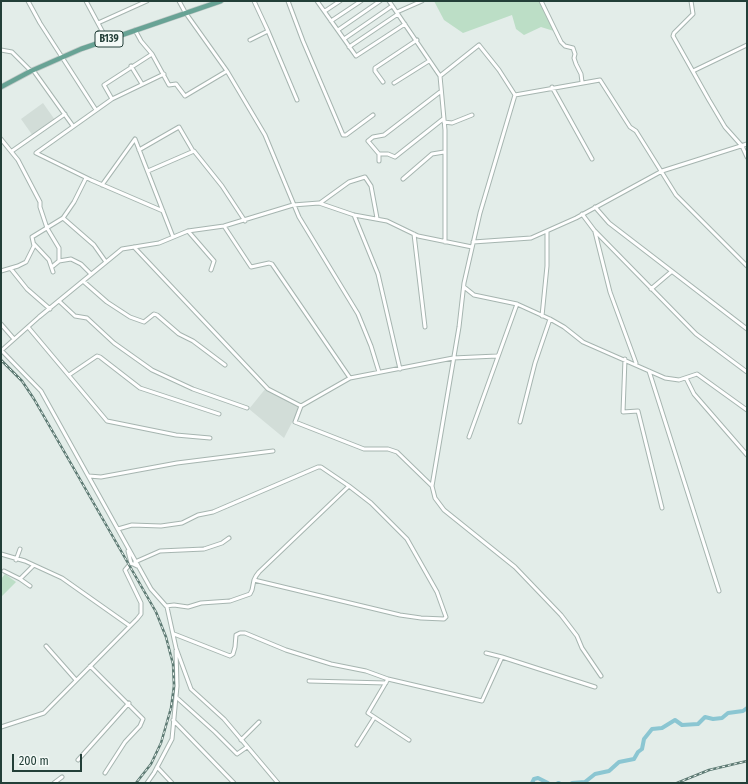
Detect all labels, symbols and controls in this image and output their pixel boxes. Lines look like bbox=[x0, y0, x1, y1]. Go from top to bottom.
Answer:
road number: B139 bbox=[95, 31, 123, 47]
scale bar bbox=[14, 746, 84, 772]
text: 200 m bbox=[19, 754, 49, 768]

